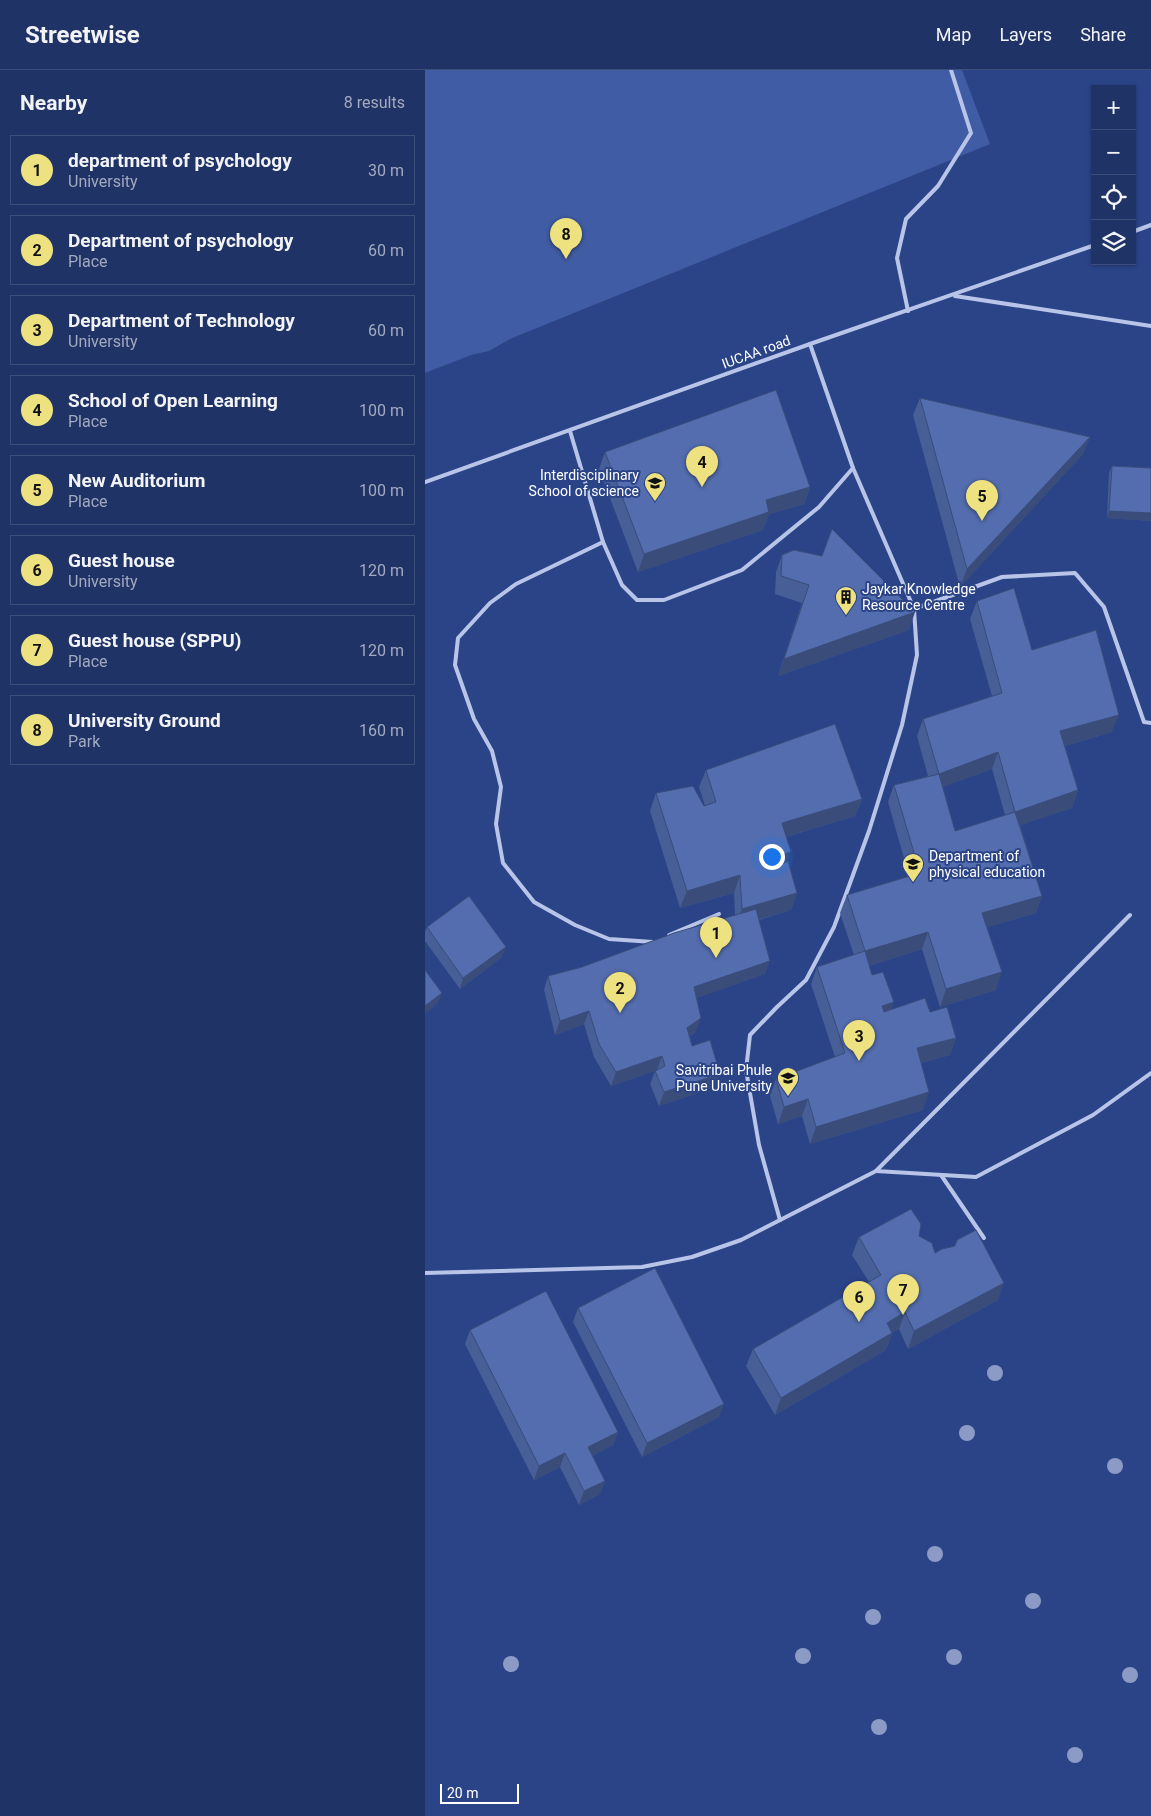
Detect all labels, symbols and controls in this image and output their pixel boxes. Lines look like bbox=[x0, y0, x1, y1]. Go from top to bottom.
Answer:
text: Streetwise bbox=[25, 21, 140, 49]
text: Map bbox=[936, 24, 971, 45]
text: Layers bbox=[999, 24, 1052, 45]
text: Share bbox=[1080, 24, 1126, 45]
map controls bbox=[1091, 85, 1136, 265]
button: + bbox=[1091, 85, 1136, 130]
text: Nearby bbox=[20, 91, 87, 115]
text: 8 results bbox=[344, 93, 405, 112]
button: − bbox=[1091, 130, 1136, 175]
text: department of psychology bbox=[68, 149, 292, 172]
text: 1 bbox=[32, 161, 42, 180]
text: 30 m bbox=[368, 161, 404, 180]
text: University bbox=[68, 172, 138, 191]
button: locate bbox=[1091, 175, 1136, 220]
pin: 8 bbox=[550, 218, 582, 259]
button: layers bbox=[1091, 220, 1136, 265]
text: Department of psychology bbox=[68, 229, 293, 252]
text: 2 bbox=[32, 241, 42, 260]
text: 60 m bbox=[368, 241, 404, 260]
text: Place bbox=[68, 252, 108, 271]
text: Department of Technology bbox=[68, 309, 295, 332]
text: 3 bbox=[32, 321, 42, 340]
text: 60 m bbox=[368, 321, 404, 340]
text: University bbox=[68, 332, 138, 351]
street label: IUCAA road bbox=[720, 332, 792, 372]
text: School of Open Learning bbox=[68, 389, 278, 412]
text: 4 bbox=[32, 401, 42, 420]
text: 100 m bbox=[359, 401, 404, 420]
text: Place bbox=[68, 412, 108, 431]
pin: 4 bbox=[686, 446, 718, 487]
place label: Interdisciplinary School of science bbox=[529, 467, 639, 499]
text: New Auditorium bbox=[68, 469, 205, 492]
school or university icon: Interdisciplinary School of science bbox=[643, 471, 667, 502]
pin: 5 bbox=[966, 480, 998, 521]
text: 5 bbox=[32, 481, 42, 500]
text: 100 m bbox=[359, 481, 404, 500]
text: Place bbox=[68, 492, 108, 511]
text: Guest house bbox=[68, 549, 175, 572]
text: 6 bbox=[32, 561, 42, 580]
text: 120 m bbox=[359, 561, 404, 580]
text: University bbox=[68, 572, 138, 591]
place label: Jaykar Knowledge Resource Centre bbox=[862, 581, 976, 613]
building icon: Jaykar Knowledge Resource Centre bbox=[834, 585, 858, 616]
text: Guest house (SPPU) bbox=[68, 629, 242, 652]
text: 7 bbox=[32, 641, 42, 660]
text: 120 m bbox=[359, 641, 404, 660]
text: Place bbox=[68, 652, 108, 671]
text: University Ground bbox=[68, 709, 221, 732]
text: 8 bbox=[32, 721, 42, 740]
text: 160 m bbox=[359, 721, 404, 740]
text: Park bbox=[68, 732, 100, 751]
your location bbox=[759, 844, 785, 870]
place label: Department of physical education bbox=[929, 848, 1045, 880]
school or university icon: Department of physical education bbox=[901, 852, 925, 883]
pin: 1 bbox=[700, 917, 732, 958]
pin: 2 bbox=[604, 972, 636, 1013]
pin: 3 bbox=[843, 1020, 875, 1061]
place label: Savitribai Phule Pune University bbox=[676, 1062, 772, 1094]
school or university icon: Savitribai Phule Pune University bbox=[776, 1066, 800, 1097]
pin: 7 bbox=[887, 1274, 919, 1315]
pin: 6 bbox=[843, 1281, 875, 1322]
scale bar bbox=[440, 1781, 519, 1804]
text: 20 m bbox=[447, 1785, 479, 1801]

